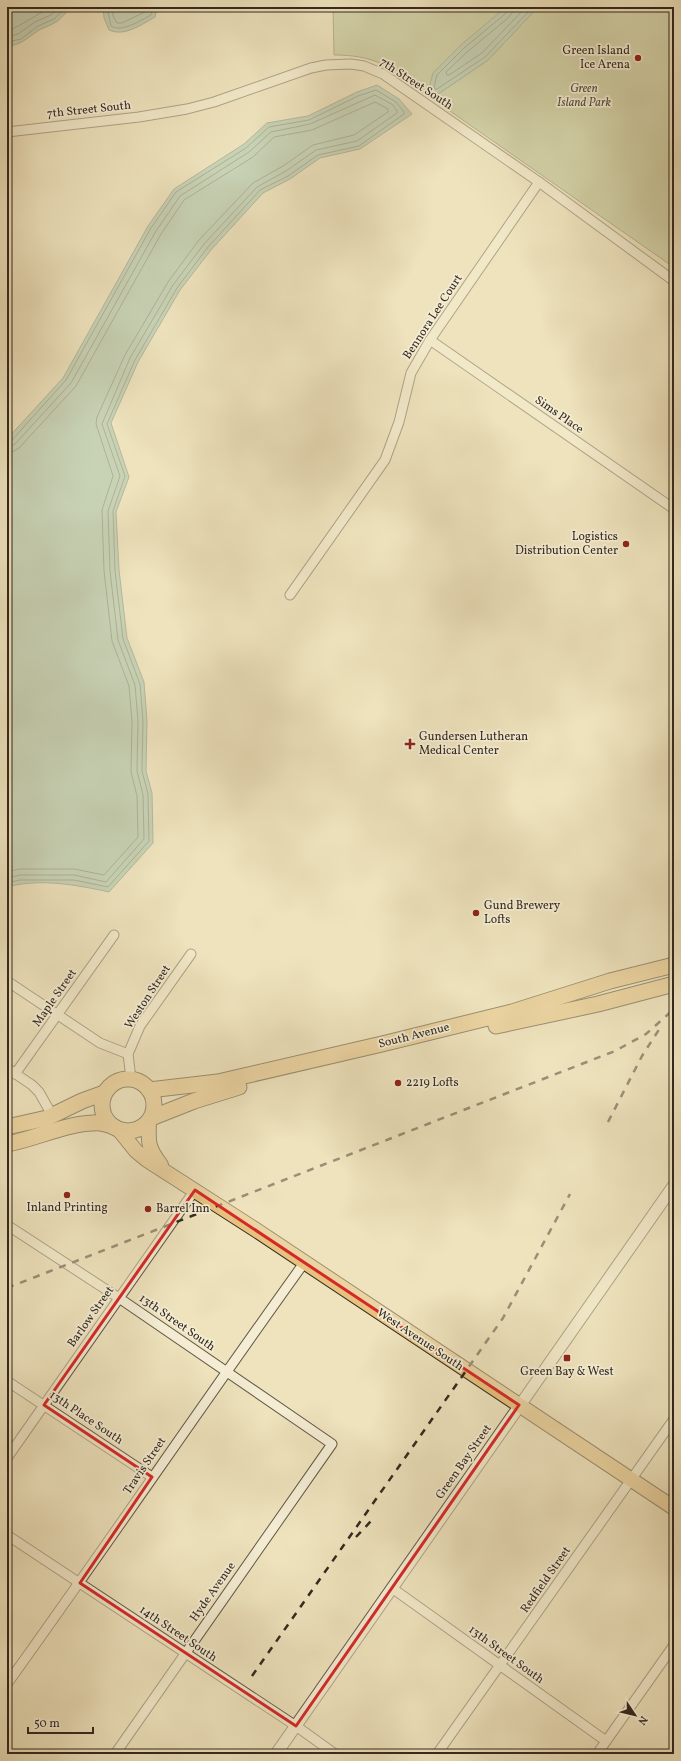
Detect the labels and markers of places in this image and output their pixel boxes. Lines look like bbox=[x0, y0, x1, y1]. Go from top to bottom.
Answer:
place label: Green Island Ice Arena bbox=[562, 43, 630, 73]
marker: Green Island Ice Arena bbox=[633, 53, 643, 63]
place label: Logistics Distribution Center bbox=[515, 529, 618, 559]
marker: Logistics Distribution Center bbox=[621, 539, 631, 549]
place label: Gundersen Lutheran Medical Center bbox=[419, 729, 528, 759]
marker: Gundersen Lutheran Medical Center bbox=[404, 738, 416, 750]
place label: Gund Brewery Lofts bbox=[484, 898, 561, 928]
marker: Gund Brewery Lofts bbox=[471, 908, 481, 918]
place label: 2219 Lofts bbox=[406, 1075, 459, 1091]
marker: 2219 Lofts bbox=[393, 1078, 403, 1088]
marker: Inland Printing bbox=[62, 1190, 72, 1200]
place label: Inland Printing bbox=[26, 1200, 108, 1216]
place label: Barrel Inn bbox=[156, 1201, 210, 1217]
marker: Barrel Inn bbox=[143, 1204, 153, 1214]
marker: Green Bay & West bbox=[562, 1353, 572, 1363]
place label: Green Bay & West bbox=[520, 1364, 614, 1380]

